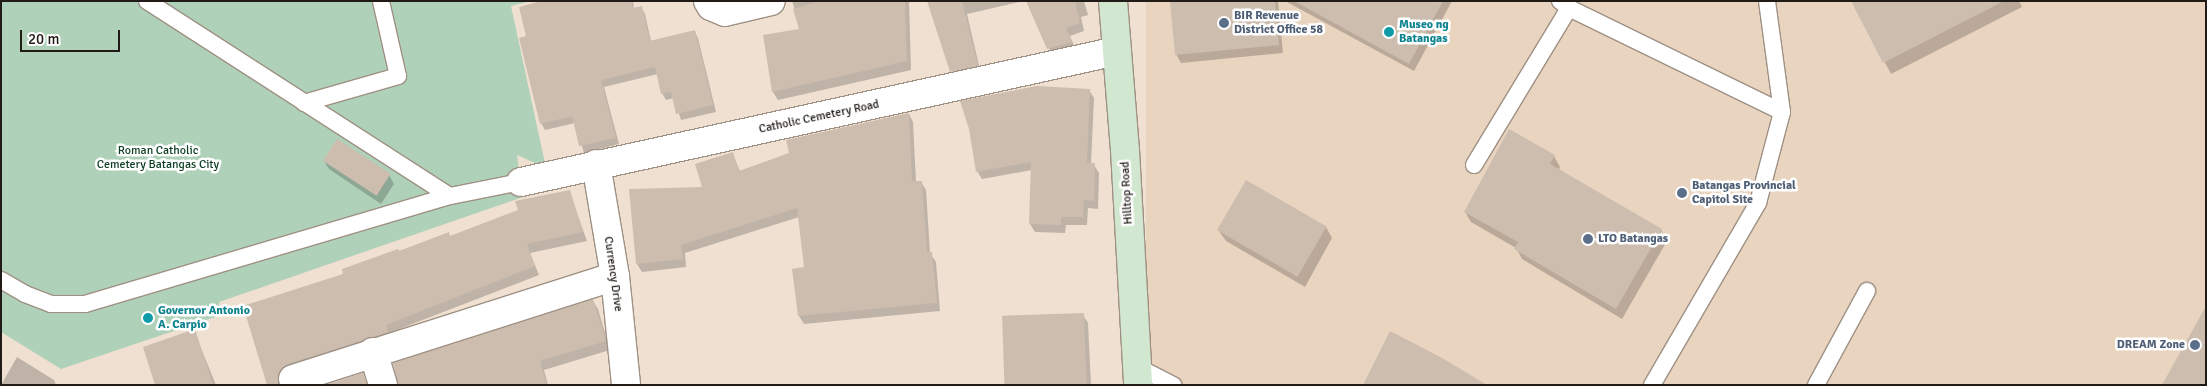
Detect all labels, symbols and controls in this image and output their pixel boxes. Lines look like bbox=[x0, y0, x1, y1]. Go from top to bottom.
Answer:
place label: BIR Revenue District Office 58 bbox=[1234, 9, 1323, 37]
marker: BIR Revenue District Office 58 bbox=[1218, 17, 1230, 29]
place label: Museo ng Batangas bbox=[1399, 18, 1449, 46]
scale bar bbox=[22, 20, 122, 52]
marker: Museo ng Batangas bbox=[1383, 26, 1395, 38]
text: 20 m bbox=[28, 30, 59, 48]
street label: Catholic Cemetery Road bbox=[758, 97, 880, 137]
park label: Roman Catholic Cemetery Batangas City bbox=[97, 144, 219, 172]
street label: Hilltop Road bbox=[1118, 161, 1136, 225]
place label: Batangas Provincial Capitol Site bbox=[1692, 179, 1796, 207]
marker: Batangas Provincial Capitol Site bbox=[1676, 187, 1688, 199]
place label: LTO Batangas bbox=[1598, 232, 1668, 246]
marker: LTO Batangas bbox=[1582, 233, 1594, 245]
street label: Currency Drive bbox=[601, 236, 625, 312]
place label: Governor Antonio A. Carpio bbox=[158, 304, 250, 332]
marker: Governor Antonio A. Carpio bbox=[142, 312, 154, 324]
place label: DREAM Zone bbox=[2117, 338, 2185, 352]
marker: DREAM Zone bbox=[2189, 339, 2201, 351]

